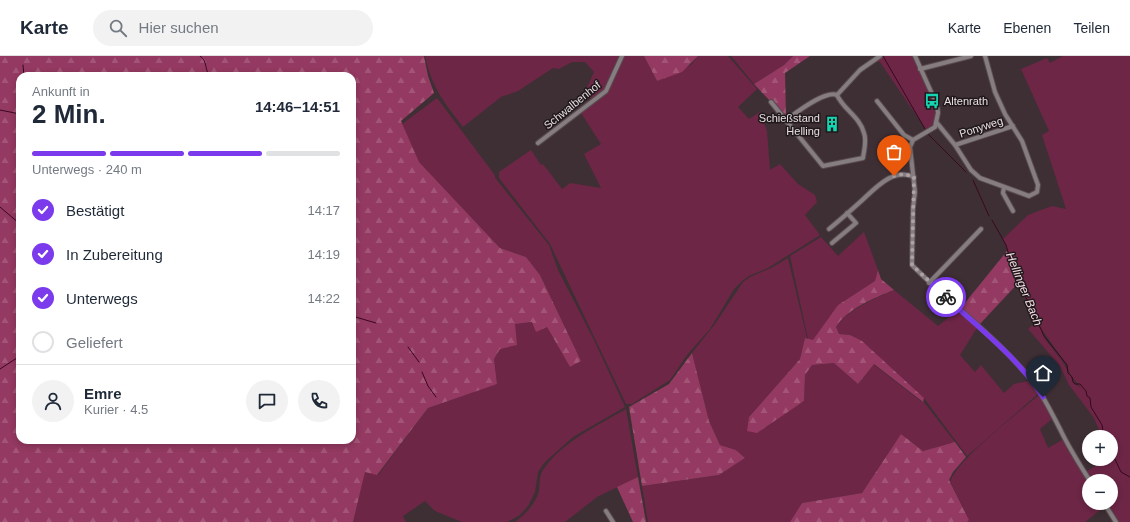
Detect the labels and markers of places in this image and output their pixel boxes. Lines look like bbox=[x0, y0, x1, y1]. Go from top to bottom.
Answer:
bus stop icon: Altenrath bbox=[923, 92, 941, 110]
place label: Altenrath bbox=[944, 95, 988, 107]
place label: Schießstand Helling bbox=[759, 112, 820, 137]
building icon: Schießstand Helling bbox=[823, 115, 841, 133]
pin bbox=[877, 135, 911, 176]
pin bbox=[1026, 356, 1060, 397]

